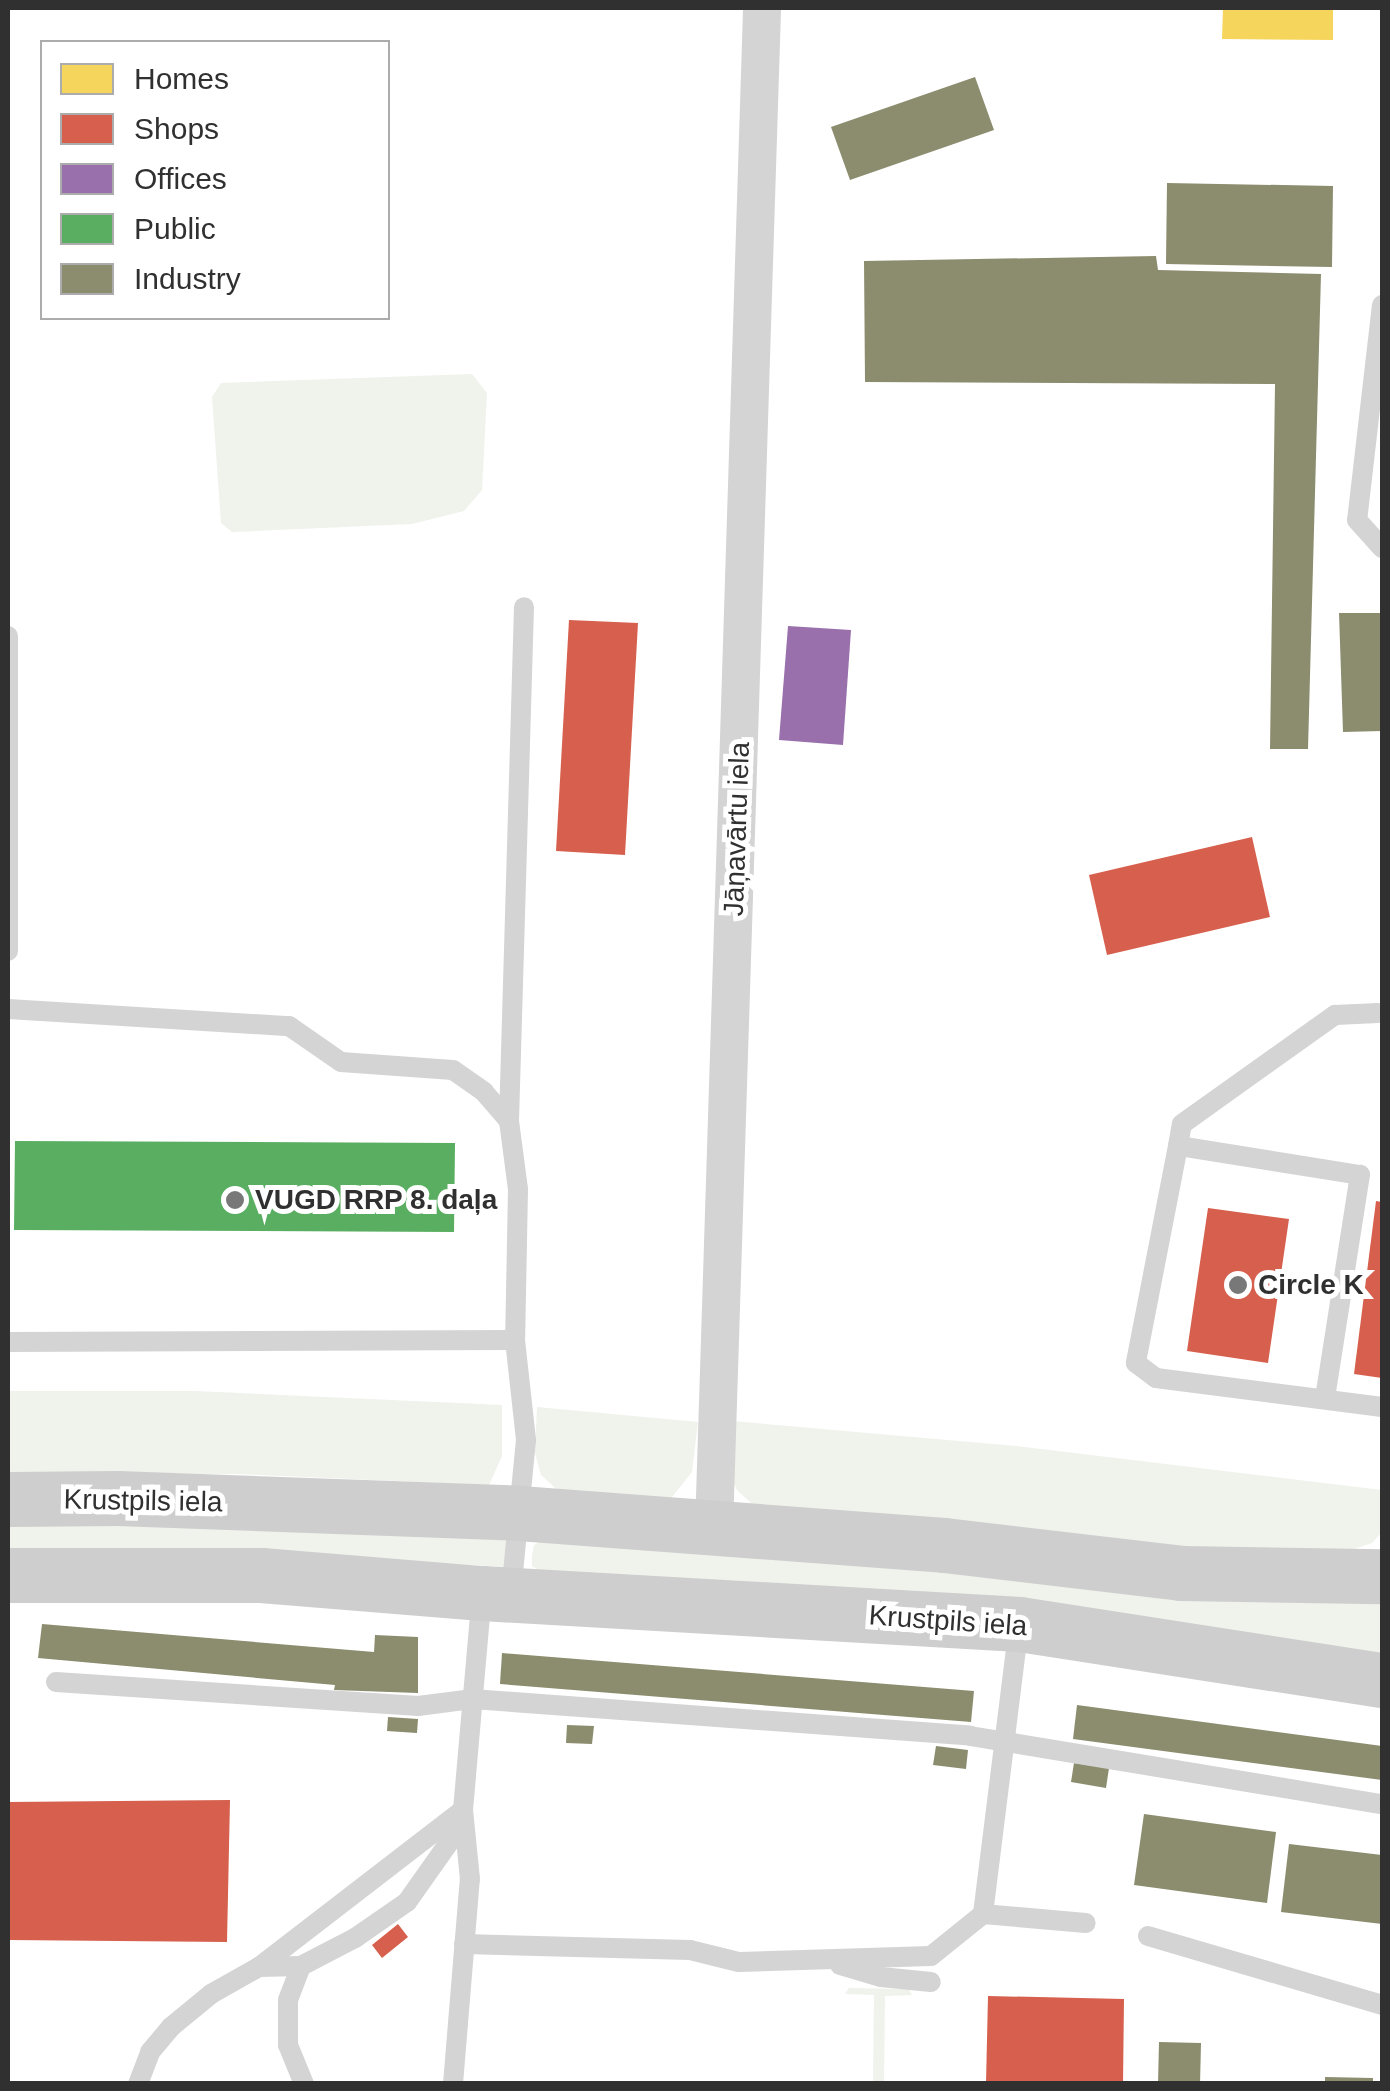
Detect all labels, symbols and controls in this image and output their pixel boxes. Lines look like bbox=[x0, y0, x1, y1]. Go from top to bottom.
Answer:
legend bbox=[40, 40, 390, 320]
text: Homes bbox=[134, 62, 229, 95]
text: Shops bbox=[134, 112, 219, 145]
text: Offices bbox=[134, 162, 227, 195]
text: Public bbox=[134, 212, 216, 245]
text: Industry bbox=[134, 262, 241, 295]
street label: Jāņavārtu iela bbox=[717, 741, 757, 917]
place label: VUGD RRP 8. daļa bbox=[255, 1183, 498, 1217]
marker: VUGD RRP 8. daļa bbox=[224, 1189, 246, 1211]
place label: Circle K bbox=[1258, 1268, 1364, 1302]
marker: Circle K bbox=[1227, 1274, 1249, 1296]
street label: Krustpils iela bbox=[63, 1483, 223, 1519]
street label: Krustpils iela bbox=[868, 1599, 1028, 1643]

